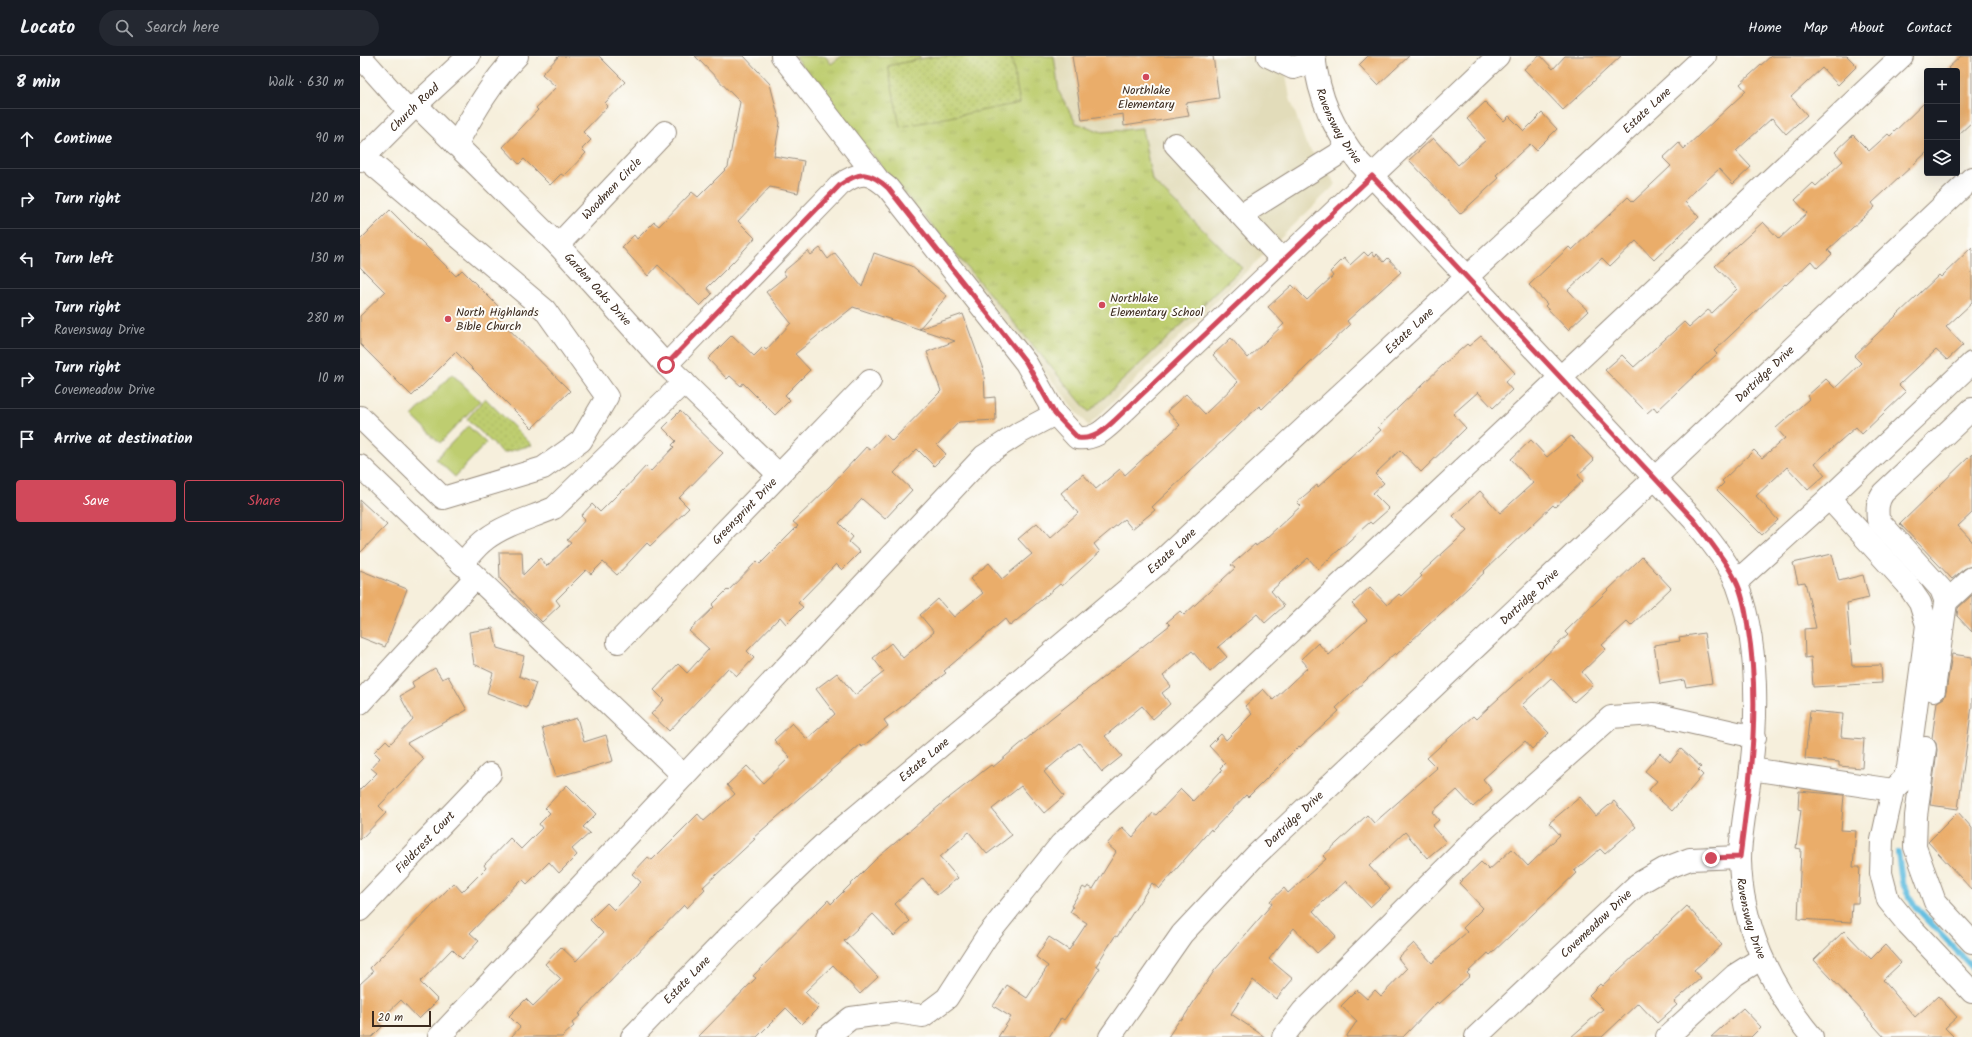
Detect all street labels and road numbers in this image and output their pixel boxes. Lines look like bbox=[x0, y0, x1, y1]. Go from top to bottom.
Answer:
street label: Church Road bbox=[385, 78, 445, 137]
street label: Estate Lane bbox=[1618, 82, 1676, 138]
street label: Ravensway Drive bbox=[1311, 86, 1367, 169]
street label: Woodmen Circle bbox=[578, 153, 647, 224]
street label: Garden Oaks Drive bbox=[559, 249, 636, 331]
street label: Estate Lane bbox=[1381, 303, 1439, 359]
street label: Dartridge Drive bbox=[1731, 341, 1800, 407]
street label: Greensprint Drive bbox=[708, 473, 782, 549]
street label: Estate Lane bbox=[1143, 523, 1201, 579]
street label: Dartridge Drive bbox=[1496, 564, 1564, 630]
street label: Estate Lane bbox=[895, 733, 954, 787]
street label: Dartridge Drive bbox=[1260, 786, 1329, 853]
street label: Fieldcrest Court bbox=[391, 807, 460, 878]
street label: Ravensway Drive bbox=[1731, 877, 1771, 963]
street label: Covemeadow Drive bbox=[1556, 885, 1637, 963]
street label: Estate Lane bbox=[659, 951, 716, 1009]

